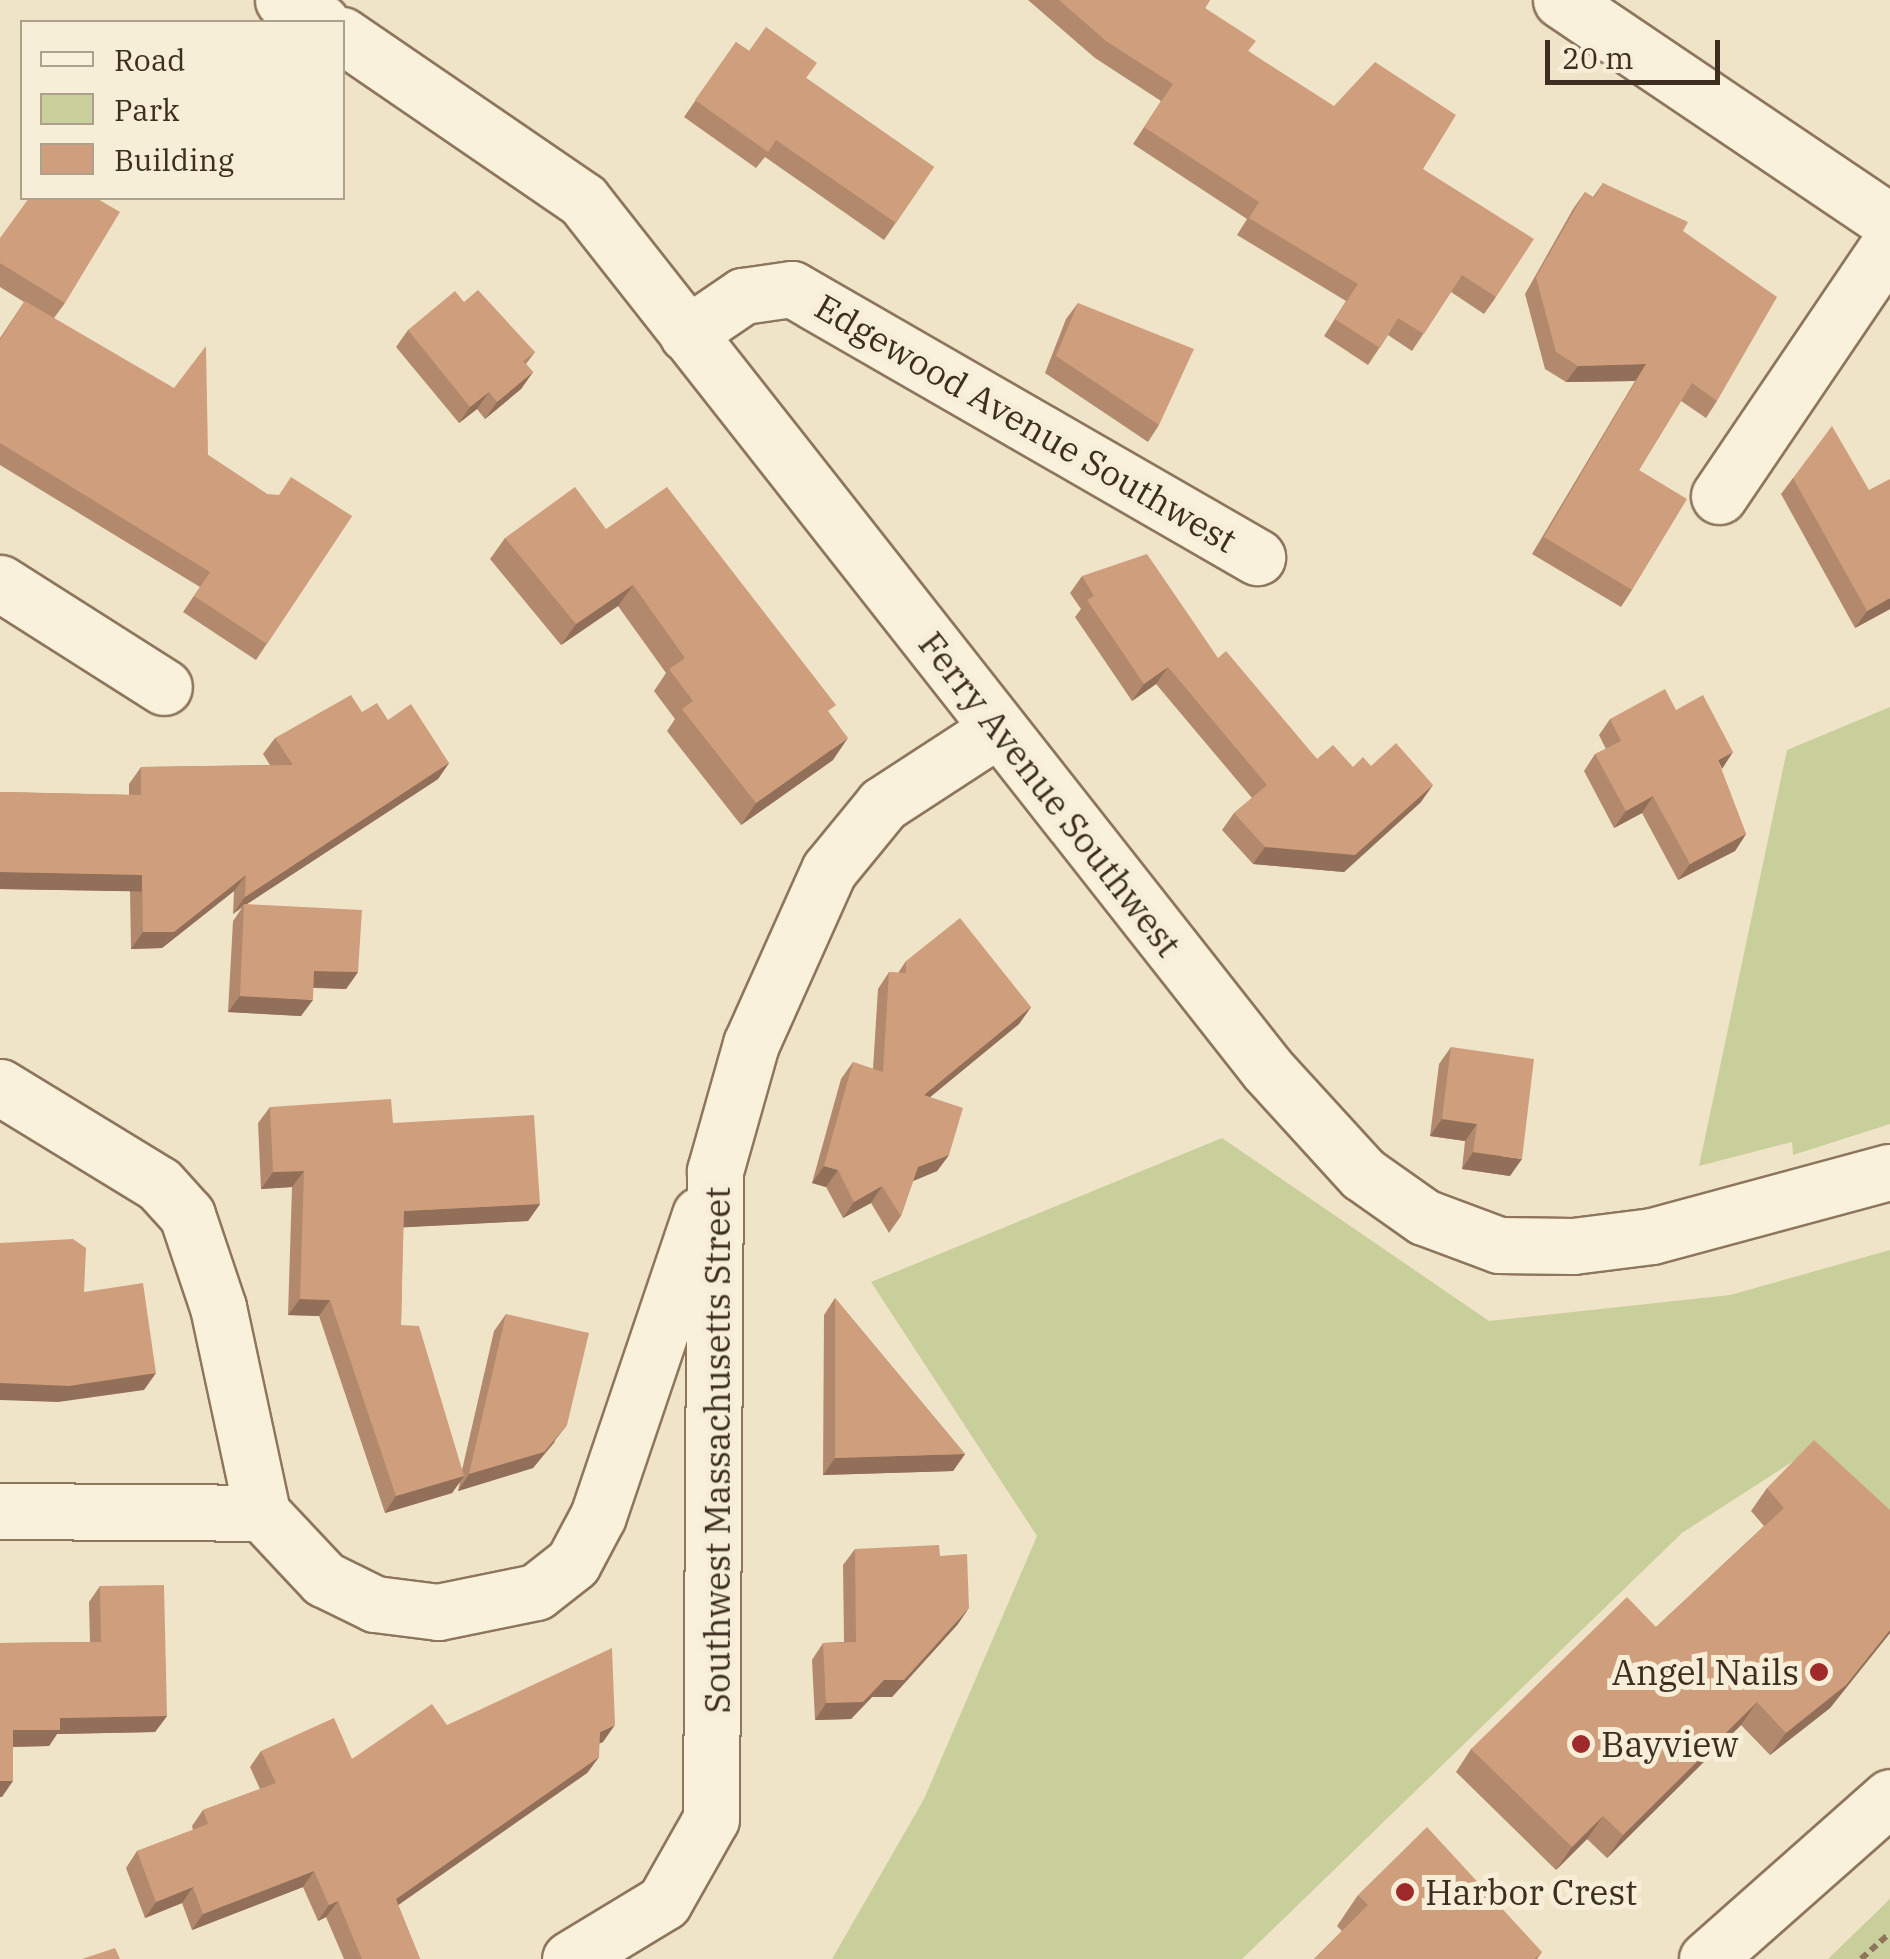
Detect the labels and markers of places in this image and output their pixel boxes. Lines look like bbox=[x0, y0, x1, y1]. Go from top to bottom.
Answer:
place label: Angel Nails bbox=[1612, 1651, 1799, 1693]
marker: Angel Nails bbox=[1808, 1661, 1830, 1683]
place label: Bayview bbox=[1601, 1723, 1738, 1765]
marker: Bayview bbox=[1570, 1733, 1592, 1755]
place label: Harbor Crest bbox=[1425, 1871, 1637, 1913]
marker: Harbor Crest bbox=[1394, 1881, 1416, 1903]

